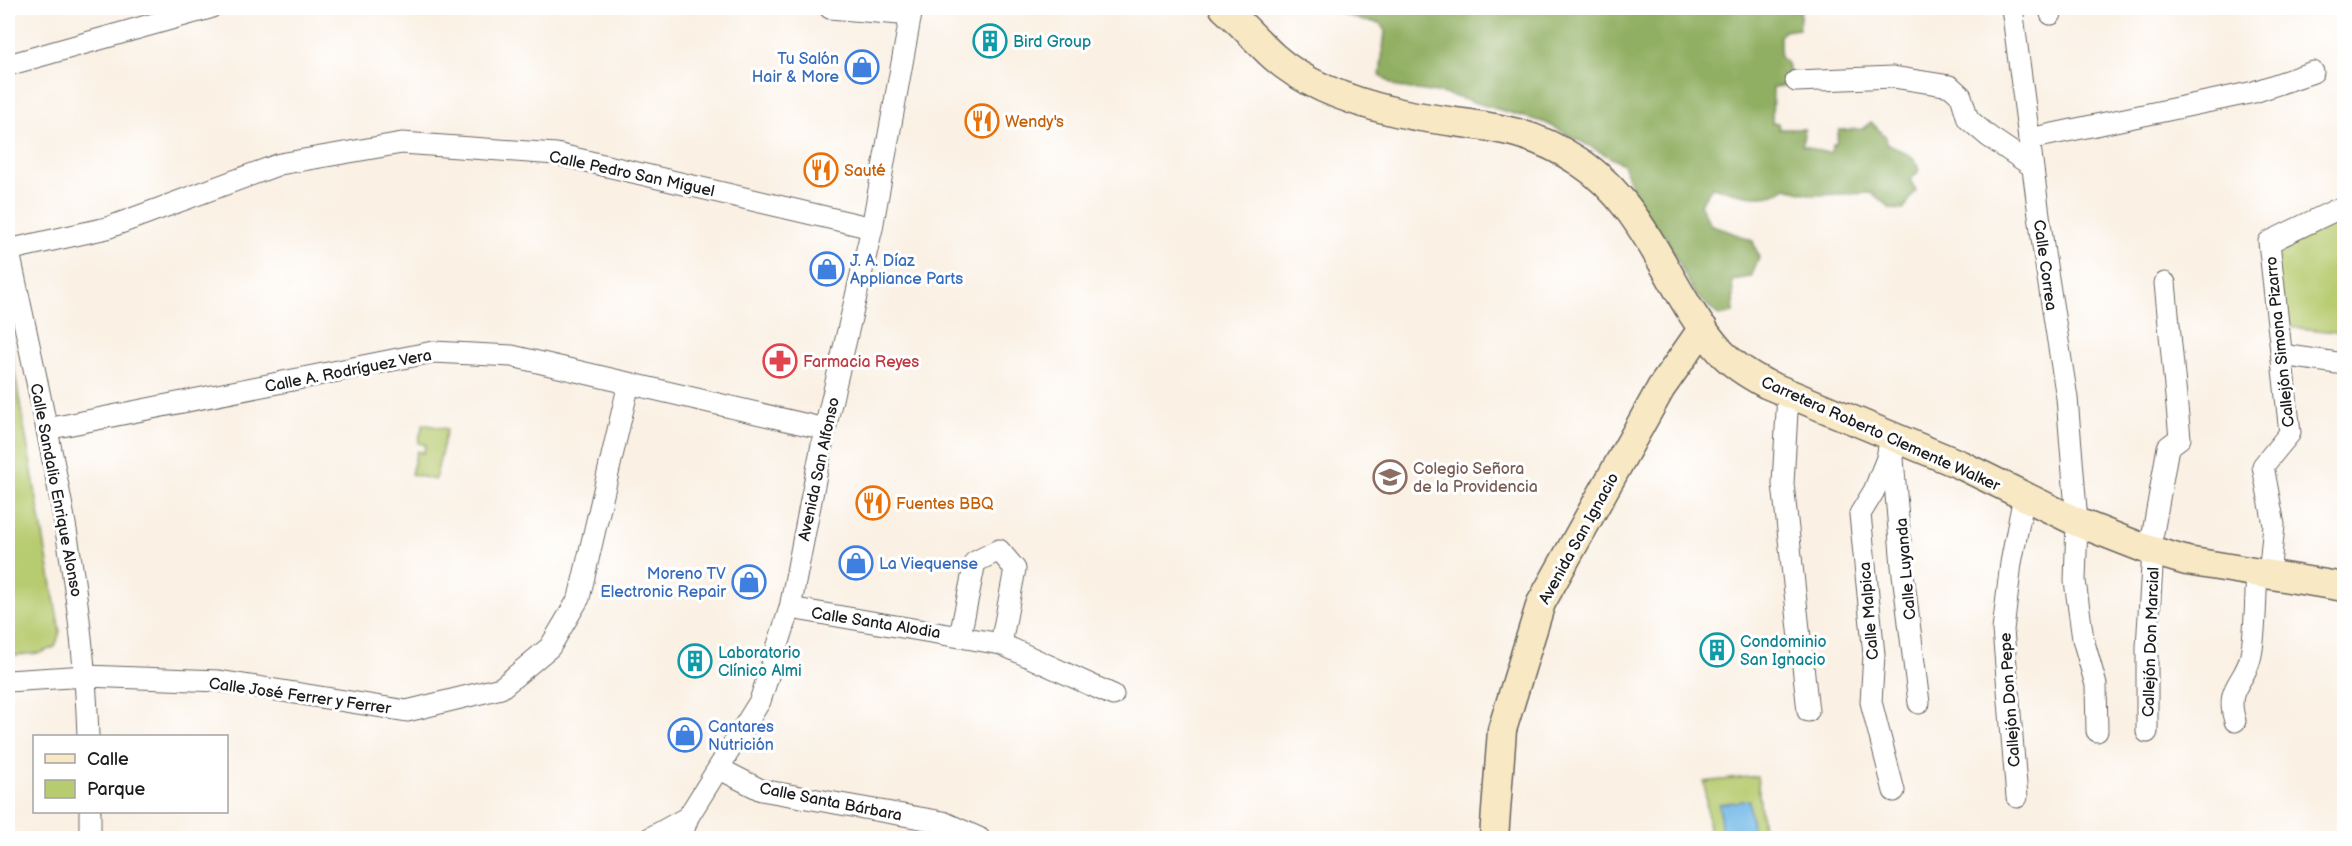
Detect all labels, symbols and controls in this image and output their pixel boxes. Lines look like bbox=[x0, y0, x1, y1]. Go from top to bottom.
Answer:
building icon: Bird Group bbox=[972, 23, 1008, 59]
place label: Bird Group bbox=[1013, 33, 1091, 52]
shop icon: Tu Salón Hair & More bbox=[844, 49, 880, 85]
place label: Tu Salón Hair & More bbox=[752, 50, 839, 87]
restaurant icon: Wendy's bbox=[964, 103, 1000, 139]
place label: Wendy's bbox=[1005, 113, 1064, 132]
street label: Calle Pedro San Miguel bbox=[547, 148, 716, 201]
restaurant icon: Sauté bbox=[803, 152, 839, 188]
place label: Sauté bbox=[844, 162, 886, 181]
street label: Calle Correa bbox=[2029, 219, 2060, 312]
shop icon: J. A. Díaz Appliance Parts bbox=[809, 251, 845, 287]
place label: J. A. Díaz Appliance Parts bbox=[850, 252, 963, 289]
street label: Callejón Simona Pizarro bbox=[2262, 255, 2299, 428]
pharmacy icon: Farmacia Reyes bbox=[762, 343, 798, 379]
street label: Calle A. Rodríguez Vera bbox=[263, 346, 433, 397]
place label: Farmacia Reyes bbox=[803, 353, 919, 372]
street label: Carretera Roberto Clemente Walker bbox=[1758, 373, 2003, 496]
street label: Calle Sandalio Enrique Alonso bbox=[25, 382, 86, 599]
street label: Avenida San Alfonso bbox=[795, 396, 844, 543]
school or university icon: Colegio Señora de la Providencia bbox=[1372, 459, 1408, 495]
place label: Colegio Señora de la Providencia bbox=[1413, 460, 1538, 497]
street label: Avenida San Ignacio bbox=[1535, 470, 1623, 608]
restaurant icon: Fuentes BBQ bbox=[855, 485, 891, 521]
place label: Fuentes BBQ bbox=[896, 495, 994, 514]
street label: Calle Luyanda bbox=[1893, 517, 1920, 621]
shop icon: La Viequense bbox=[838, 545, 874, 581]
place label: La Viequense bbox=[879, 555, 978, 574]
street label: Calle Malpica bbox=[1856, 561, 1883, 661]
shop icon: Moreno TV Electronic Repair bbox=[731, 564, 767, 600]
place label: Moreno TV Electronic Repair bbox=[600, 565, 726, 602]
street label: Callejón Don Marcial bbox=[2139, 567, 2164, 717]
street label: Calle Santa Alodia bbox=[810, 604, 942, 643]
building icon: Condominio San Ignacio bbox=[1699, 632, 1735, 668]
street label: Callejón Don Pepe bbox=[1996, 632, 2025, 768]
place label: Condominio San Ignacio bbox=[1740, 633, 1827, 670]
building icon: Laboratorio Clínico Almi bbox=[677, 643, 713, 679]
place label: Laboratorio Clínico Almi bbox=[718, 644, 802, 681]
street label: Calle José Ferrer y Ferrer bbox=[207, 674, 392, 719]
shop icon: Cantares Nutrición bbox=[667, 717, 703, 753]
place label: Cantares Nutrición bbox=[708, 718, 774, 755]
legend bbox=[33, 735, 228, 813]
text: Calle bbox=[87, 749, 129, 770]
text: Parque bbox=[87, 779, 145, 800]
street label: Calle Santa Bárbara bbox=[758, 779, 904, 826]

